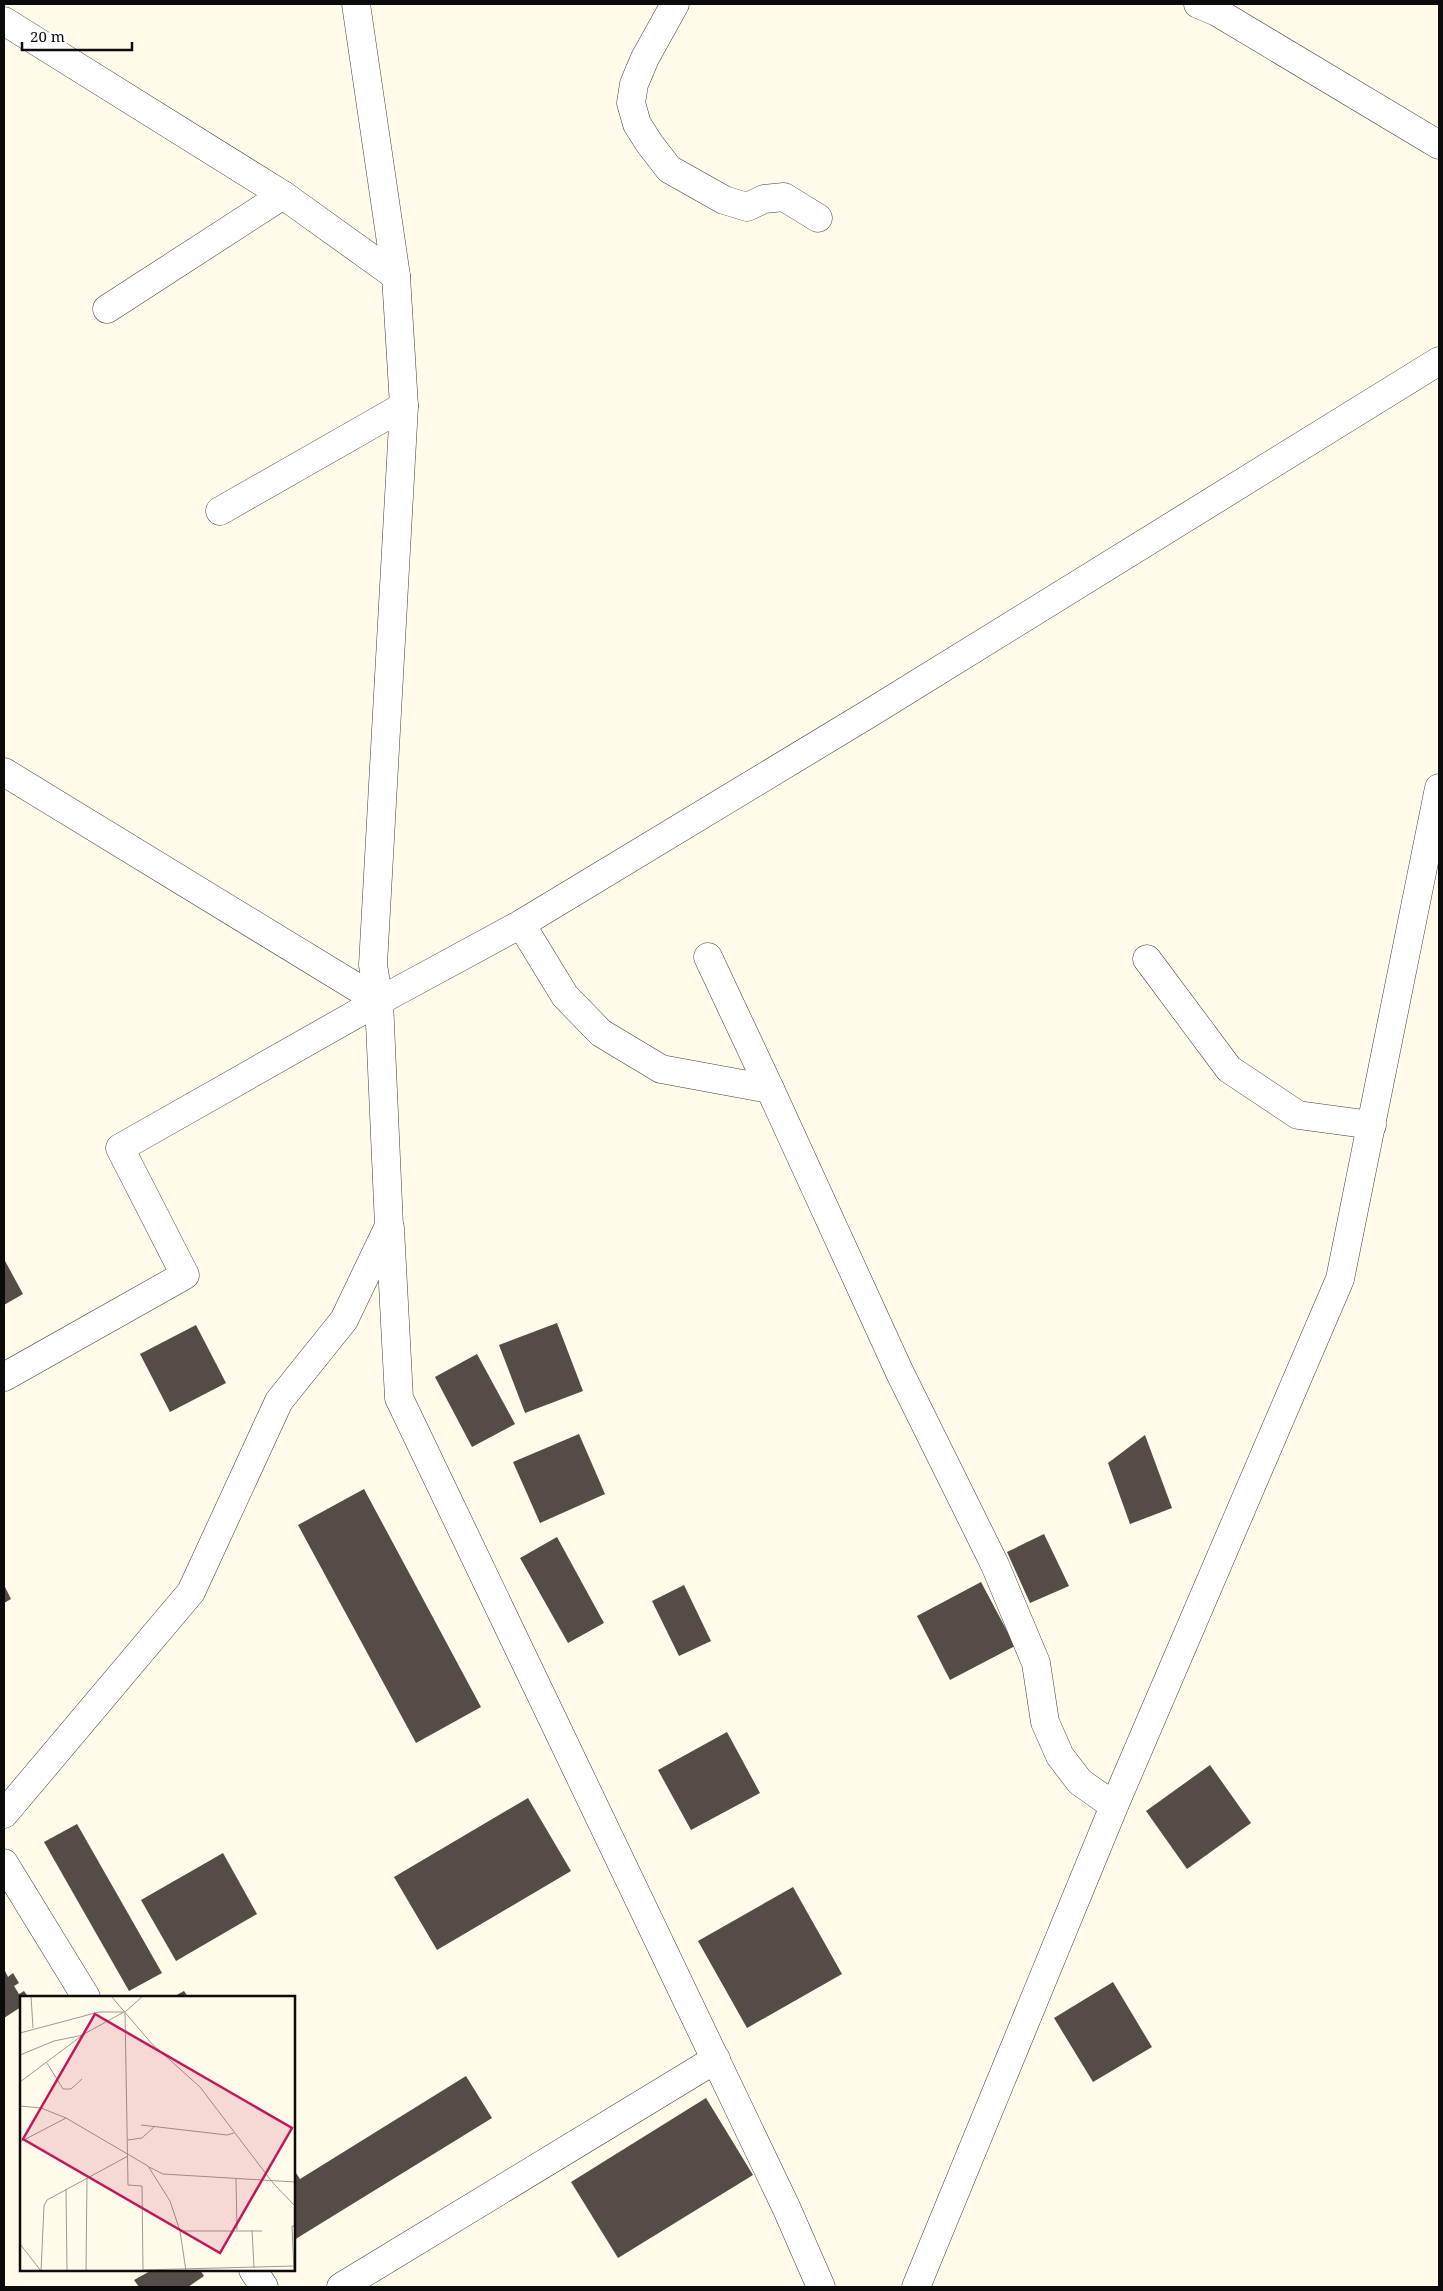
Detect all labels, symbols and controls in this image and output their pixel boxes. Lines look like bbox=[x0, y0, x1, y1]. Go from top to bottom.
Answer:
scale bar bbox=[22, 20, 132, 52]
text: 20 m bbox=[30, 26, 65, 46]
inset map bbox=[20, 1996, 295, 2271]

